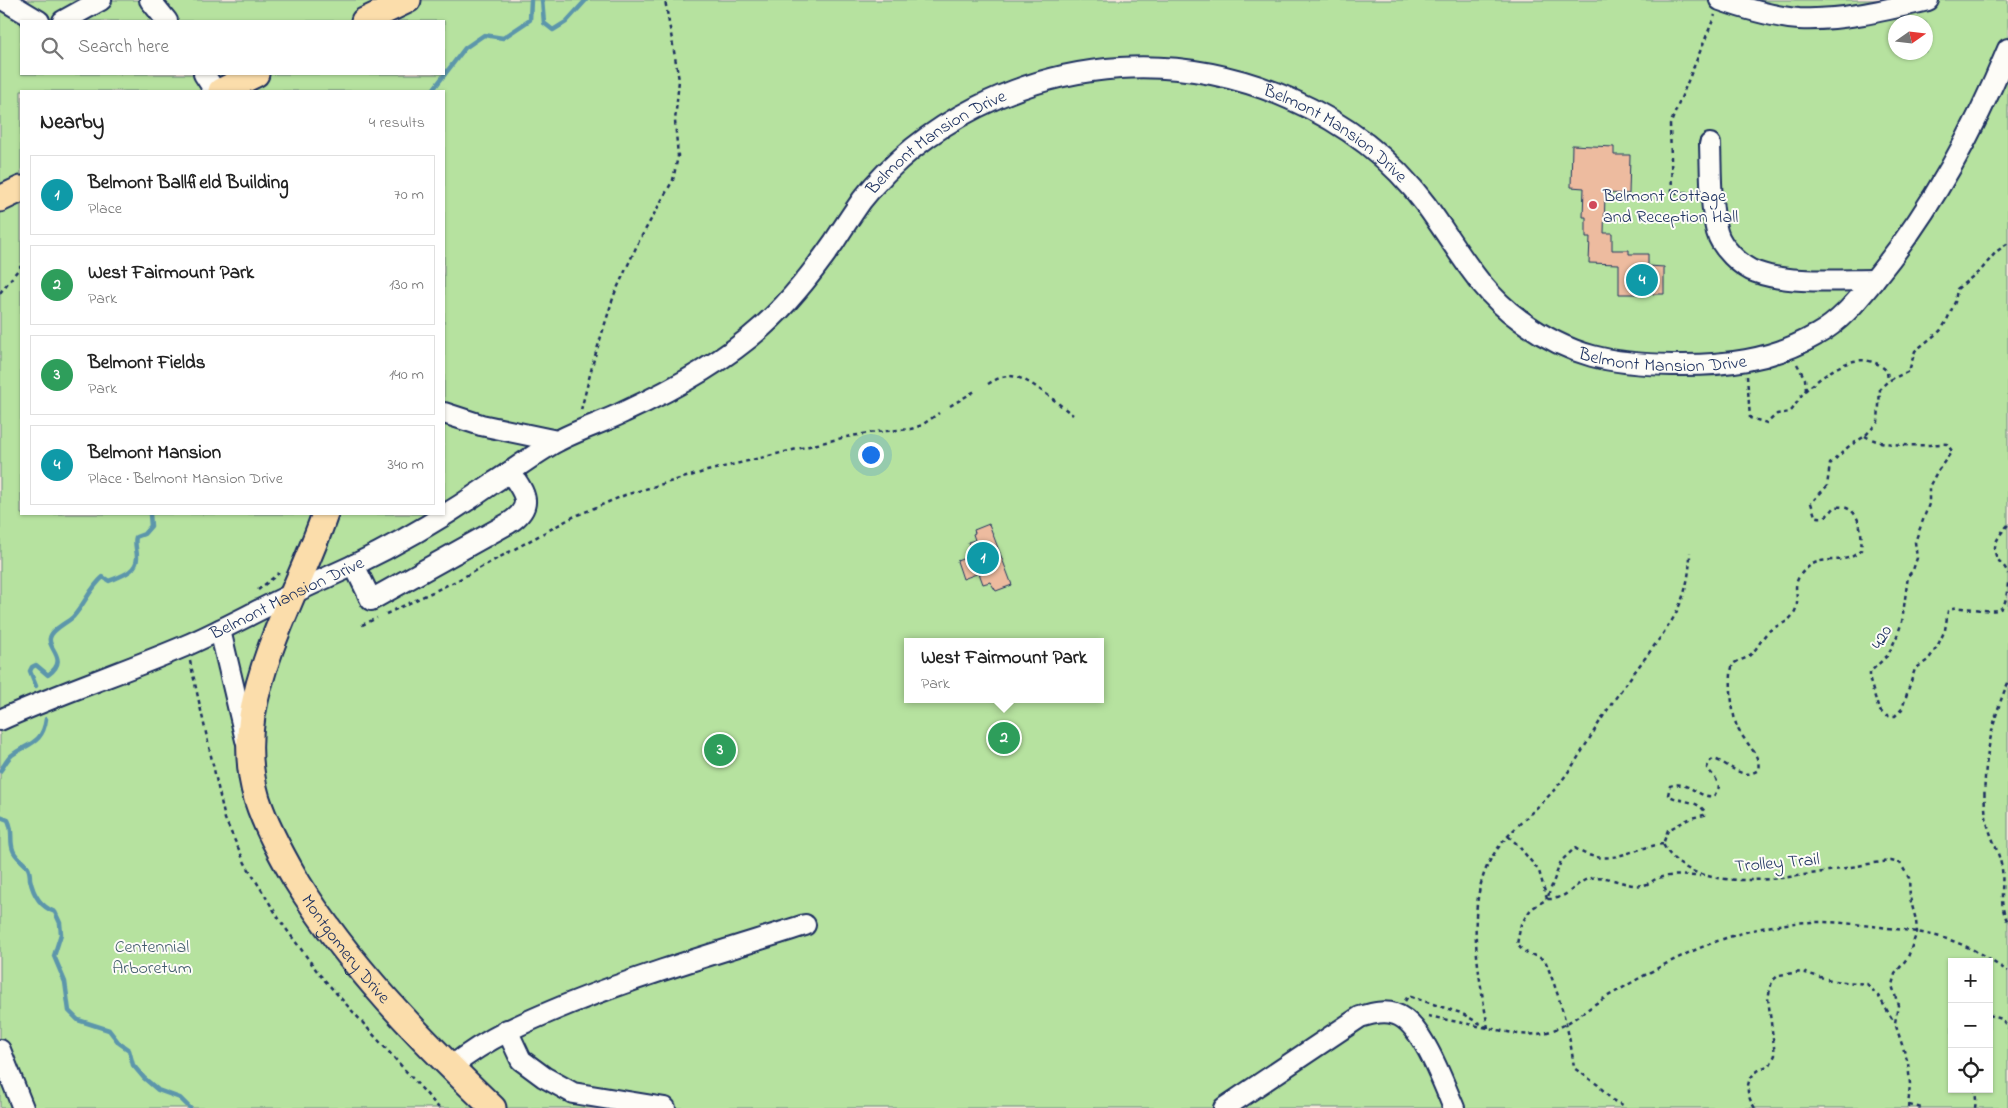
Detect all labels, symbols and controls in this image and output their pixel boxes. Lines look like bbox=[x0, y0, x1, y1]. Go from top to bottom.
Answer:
north arrow bbox=[1888, 15, 1933, 60]
search box bbox=[20, 20, 445, 75]
icon: search bbox=[38, 34, 66, 62]
text: Search here bbox=[78, 34, 169, 61]
street label: Belmont Mansion Drive bbox=[1258, 78, 1413, 190]
street label: Belmont Mansion Drive bbox=[860, 84, 1011, 202]
text: Nearby bbox=[40, 108, 104, 138]
text: 4 results bbox=[369, 111, 425, 135]
text: Belmont Ballfield Building bbox=[88, 170, 289, 197]
text: 1 bbox=[54, 183, 60, 207]
text: 70 m bbox=[394, 183, 424, 207]
place label: Belmont Cottage and Reception Hall bbox=[1602, 184, 1738, 231]
text: Place bbox=[88, 197, 122, 221]
marker: Belmont Cottage and Reception Hall bbox=[1587, 199, 1599, 211]
text: West Fairmount Park bbox=[88, 260, 254, 287]
pin: 4 bbox=[1626, 261, 1658, 299]
text: 2 bbox=[53, 273, 61, 297]
text: 130 m bbox=[389, 273, 424, 297]
text: Park bbox=[88, 287, 117, 311]
street label: Belmont Mansion Drive bbox=[1574, 341, 1750, 380]
text: Belmont Fields bbox=[88, 350, 205, 377]
text: 3 bbox=[54, 363, 60, 387]
text: 140 m bbox=[389, 363, 424, 387]
text: Park bbox=[88, 377, 117, 401]
text: Belmont Mansion bbox=[88, 440, 221, 467]
your location bbox=[858, 442, 884, 468]
text: 4 bbox=[54, 453, 60, 477]
text: 340 m bbox=[387, 453, 424, 477]
text: Place · Belmont Mansion Drive bbox=[88, 467, 283, 491]
pin: 1 bbox=[967, 539, 999, 577]
street label: Belmont Mansion Drive bbox=[205, 551, 370, 648]
street label: 420 bbox=[1866, 621, 1900, 655]
popup bbox=[904, 638, 1104, 703]
text: West Fairmount Park bbox=[921, 645, 1087, 672]
text: Park bbox=[921, 672, 950, 696]
pin: 2 bbox=[988, 719, 1020, 757]
pin: 3 bbox=[704, 731, 736, 769]
street label: Trolley Trail bbox=[1734, 847, 1821, 881]
street label: Montgomery Drive bbox=[294, 890, 396, 1011]
park label: Centennial Arboretum bbox=[112, 935, 192, 982]
map controls bbox=[1948, 958, 1993, 1093]
button: + bbox=[1948, 958, 1993, 1003]
button: − bbox=[1948, 1003, 1993, 1048]
button: locate bbox=[1948, 1048, 1993, 1093]

